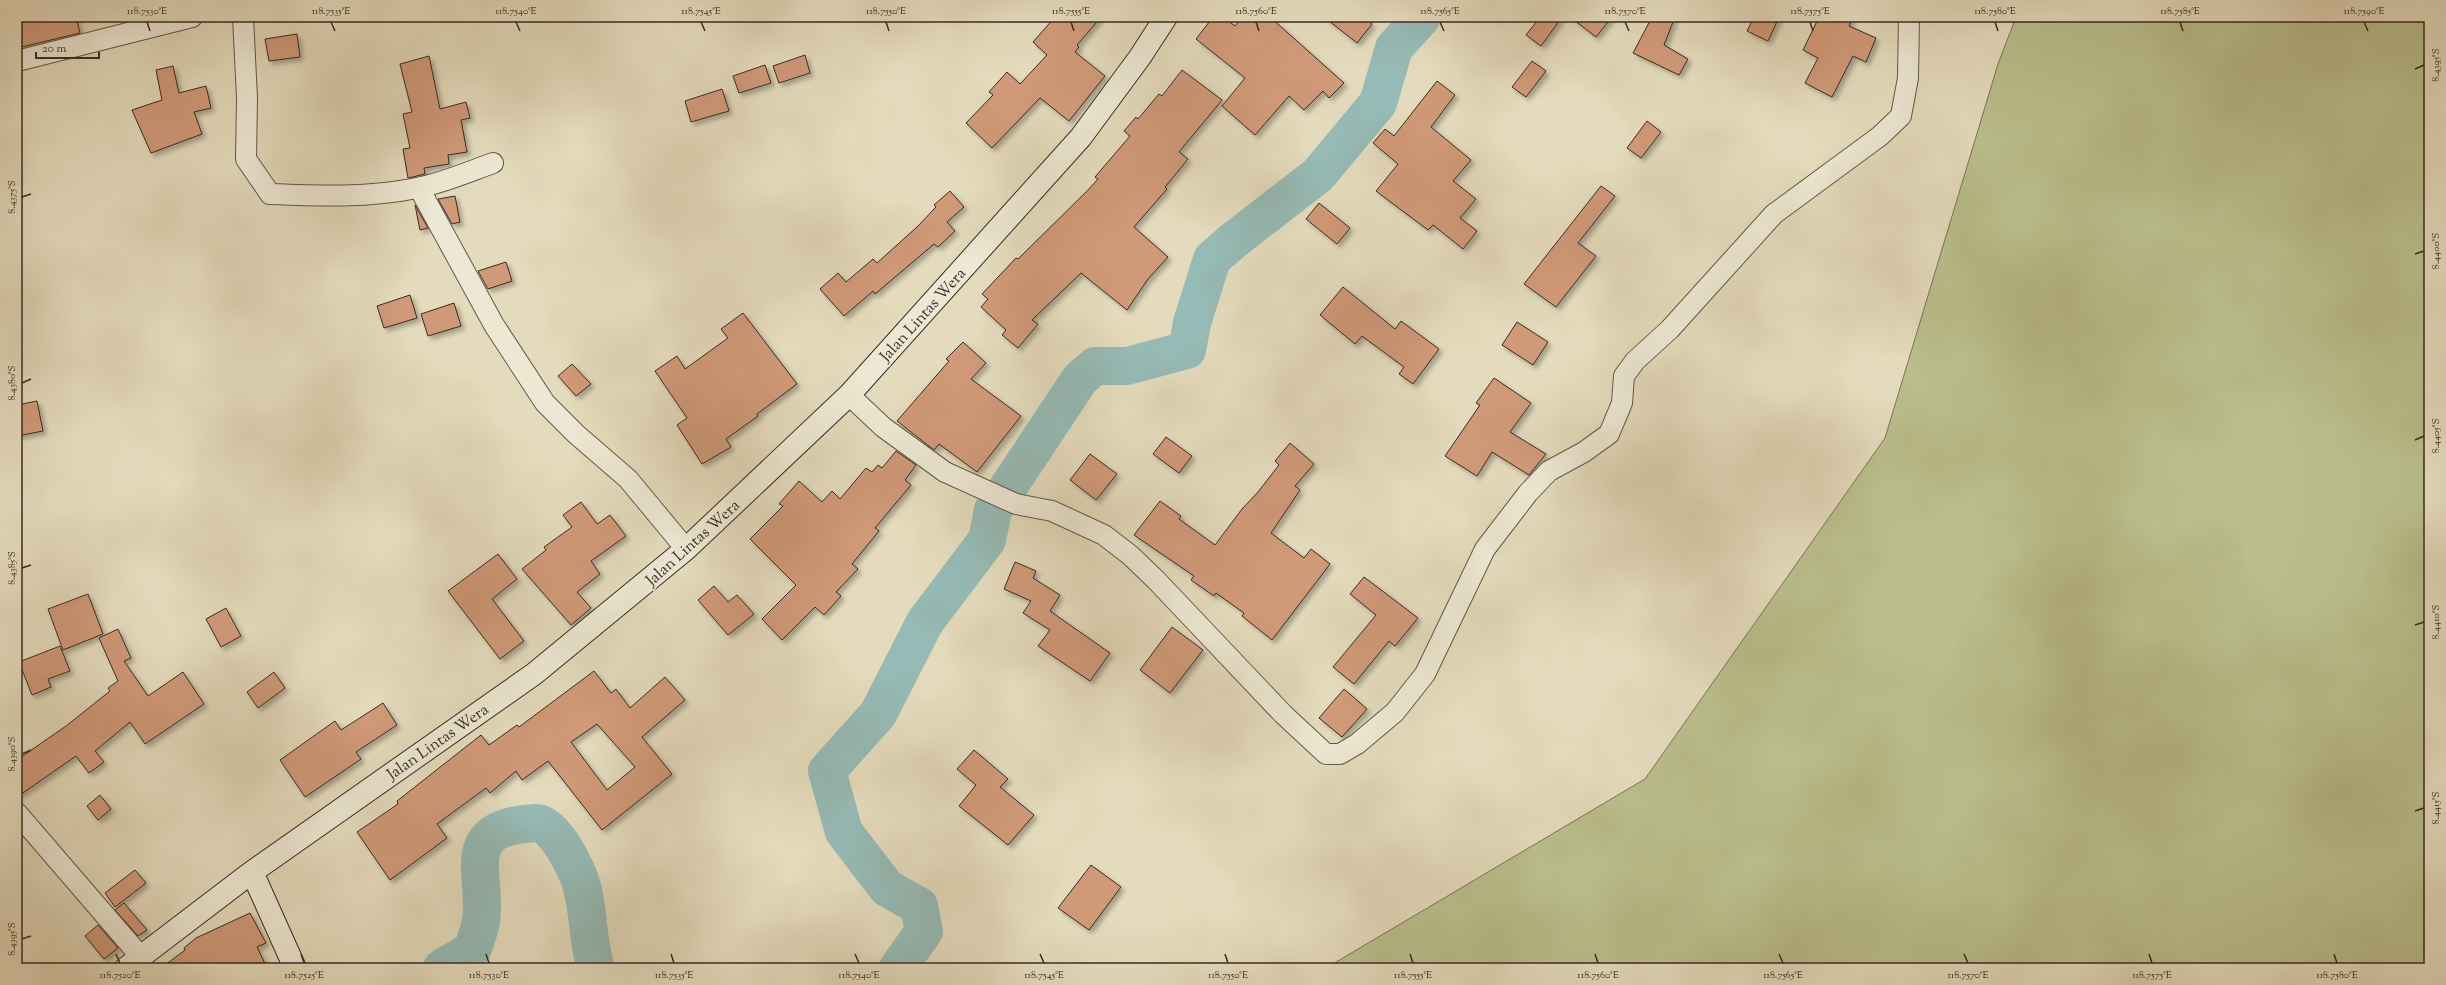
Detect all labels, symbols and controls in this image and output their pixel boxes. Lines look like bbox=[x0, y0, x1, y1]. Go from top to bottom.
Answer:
text: 118.7530°E bbox=[127, 4, 167, 19]
text: 118.7535°E bbox=[312, 4, 350, 19]
text: 118.7540°E bbox=[495, 4, 537, 19]
text: 118.7545°E bbox=[681, 4, 721, 19]
text: 118.7550°E bbox=[866, 4, 906, 19]
text: 118.7555°E bbox=[1052, 4, 1090, 19]
text: 118.7560°E bbox=[1235, 4, 1277, 19]
text: 118.7565°E bbox=[1420, 4, 1460, 19]
text: 118.7570°E bbox=[1604, 4, 1646, 19]
text: 118.7575°E bbox=[1790, 4, 1830, 19]
text: 118.7580°E bbox=[1974, 4, 2016, 19]
text: 118.7585°E bbox=[2160, 4, 2200, 19]
text: 118.7590°E bbox=[2343, 4, 2385, 19]
scale bar bbox=[36, 34, 99, 60]
text: 20 m bbox=[42, 40, 67, 58]
text: 8.4395°S bbox=[2429, 48, 2444, 82]
text: 8.4375°S bbox=[5, 180, 20, 214]
text: 8.4400°S bbox=[2429, 233, 2444, 269]
street label: Jalan Lintas Wera bbox=[875, 263, 973, 369]
text: 8.4380°S bbox=[5, 365, 20, 401]
text: 8.4405°S bbox=[2429, 419, 2444, 453]
street label: Jalan Lintas Wera bbox=[641, 495, 746, 593]
text: 8.4385°S bbox=[5, 551, 20, 585]
text: 8.4410°S bbox=[2429, 605, 2444, 639]
street label: Jalan Lintas Wera bbox=[382, 699, 495, 787]
text: 8.4390°S bbox=[5, 737, 20, 771]
text: 8.4415°S bbox=[2429, 792, 2444, 824]
text: 8.4395°S bbox=[5, 922, 20, 956]
text: 118.7520°E bbox=[99, 968, 141, 983]
text: 118.7525°E bbox=[284, 968, 324, 983]
text: 118.7530°E bbox=[469, 968, 509, 983]
text: 118.7535°E bbox=[655, 968, 693, 983]
text: 118.7540°E bbox=[838, 968, 880, 983]
text: 118.7545°E bbox=[1024, 968, 1064, 983]
text: 118.7550°E bbox=[1208, 968, 1248, 983]
text: 118.7555°E bbox=[1394, 968, 1432, 983]
text: 118.7560°E bbox=[1577, 968, 1619, 983]
text: 118.7565°E bbox=[1763, 968, 1803, 983]
text: 118.7570°E bbox=[1947, 968, 1989, 983]
text: 118.7575°E bbox=[2132, 968, 2172, 983]
text: 118.7580°E bbox=[2316, 968, 2358, 983]

